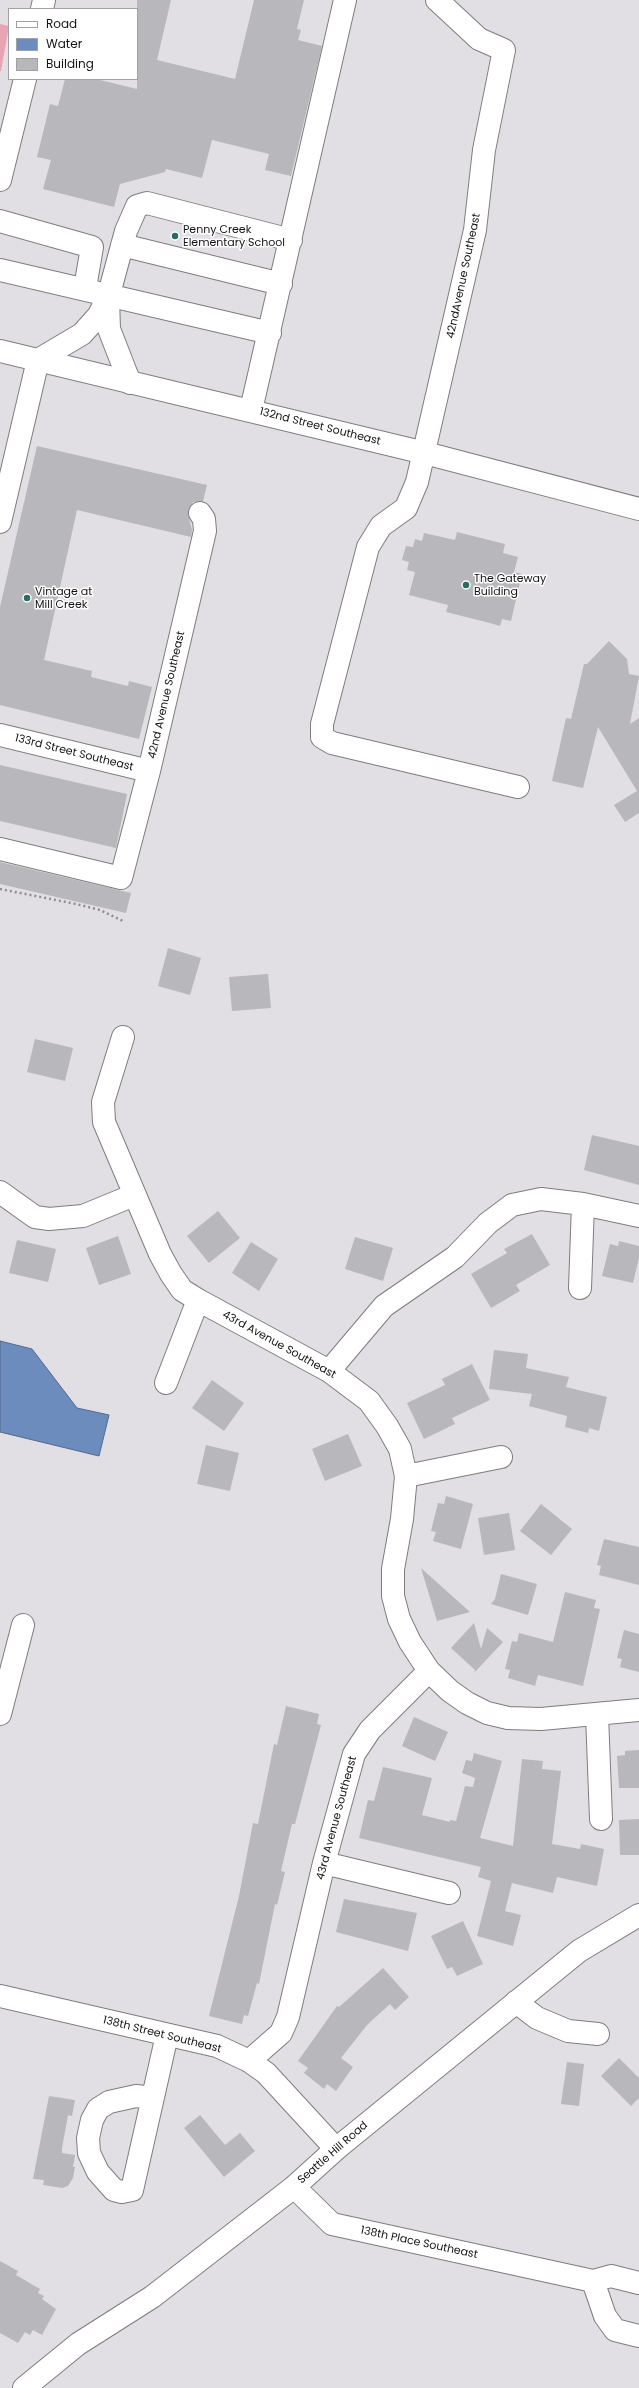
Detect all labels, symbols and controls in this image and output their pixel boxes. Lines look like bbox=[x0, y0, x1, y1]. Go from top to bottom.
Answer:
legend bbox=[8, 8, 138, 80]
text: Road bbox=[46, 15, 77, 32]
text: Water bbox=[46, 35, 82, 52]
text: Building bbox=[46, 55, 94, 72]
street label: 42ndAvenue Southeast bbox=[444, 212, 484, 340]
place label: Penny Creek Elementary School bbox=[183, 223, 285, 249]
marker: Penny Creek Elementary School bbox=[170, 231, 180, 241]
street label: 132nd Street Southeast bbox=[258, 406, 382, 448]
place label: The Gateway Building bbox=[474, 572, 546, 598]
marker: The Gateway Building bbox=[461, 580, 471, 590]
place label: Vintage at Mill Creek bbox=[35, 585, 92, 611]
marker: Vintage at Mill Creek bbox=[22, 593, 32, 603]
street label: 42nd Avenue Southeast bbox=[146, 630, 188, 760]
street label: 133rd Street Southeast bbox=[13, 732, 135, 774]
street label: 43rd Avenue Southeast bbox=[220, 1308, 338, 1382]
street label: 43rd Avenue Southeast bbox=[314, 1755, 360, 1881]
street label: 138th Street Southeast bbox=[101, 2014, 223, 2056]
street label: Seattle Hill Road bbox=[295, 2119, 371, 2187]
street label: 138th Place Southeast bbox=[359, 2224, 479, 2262]

